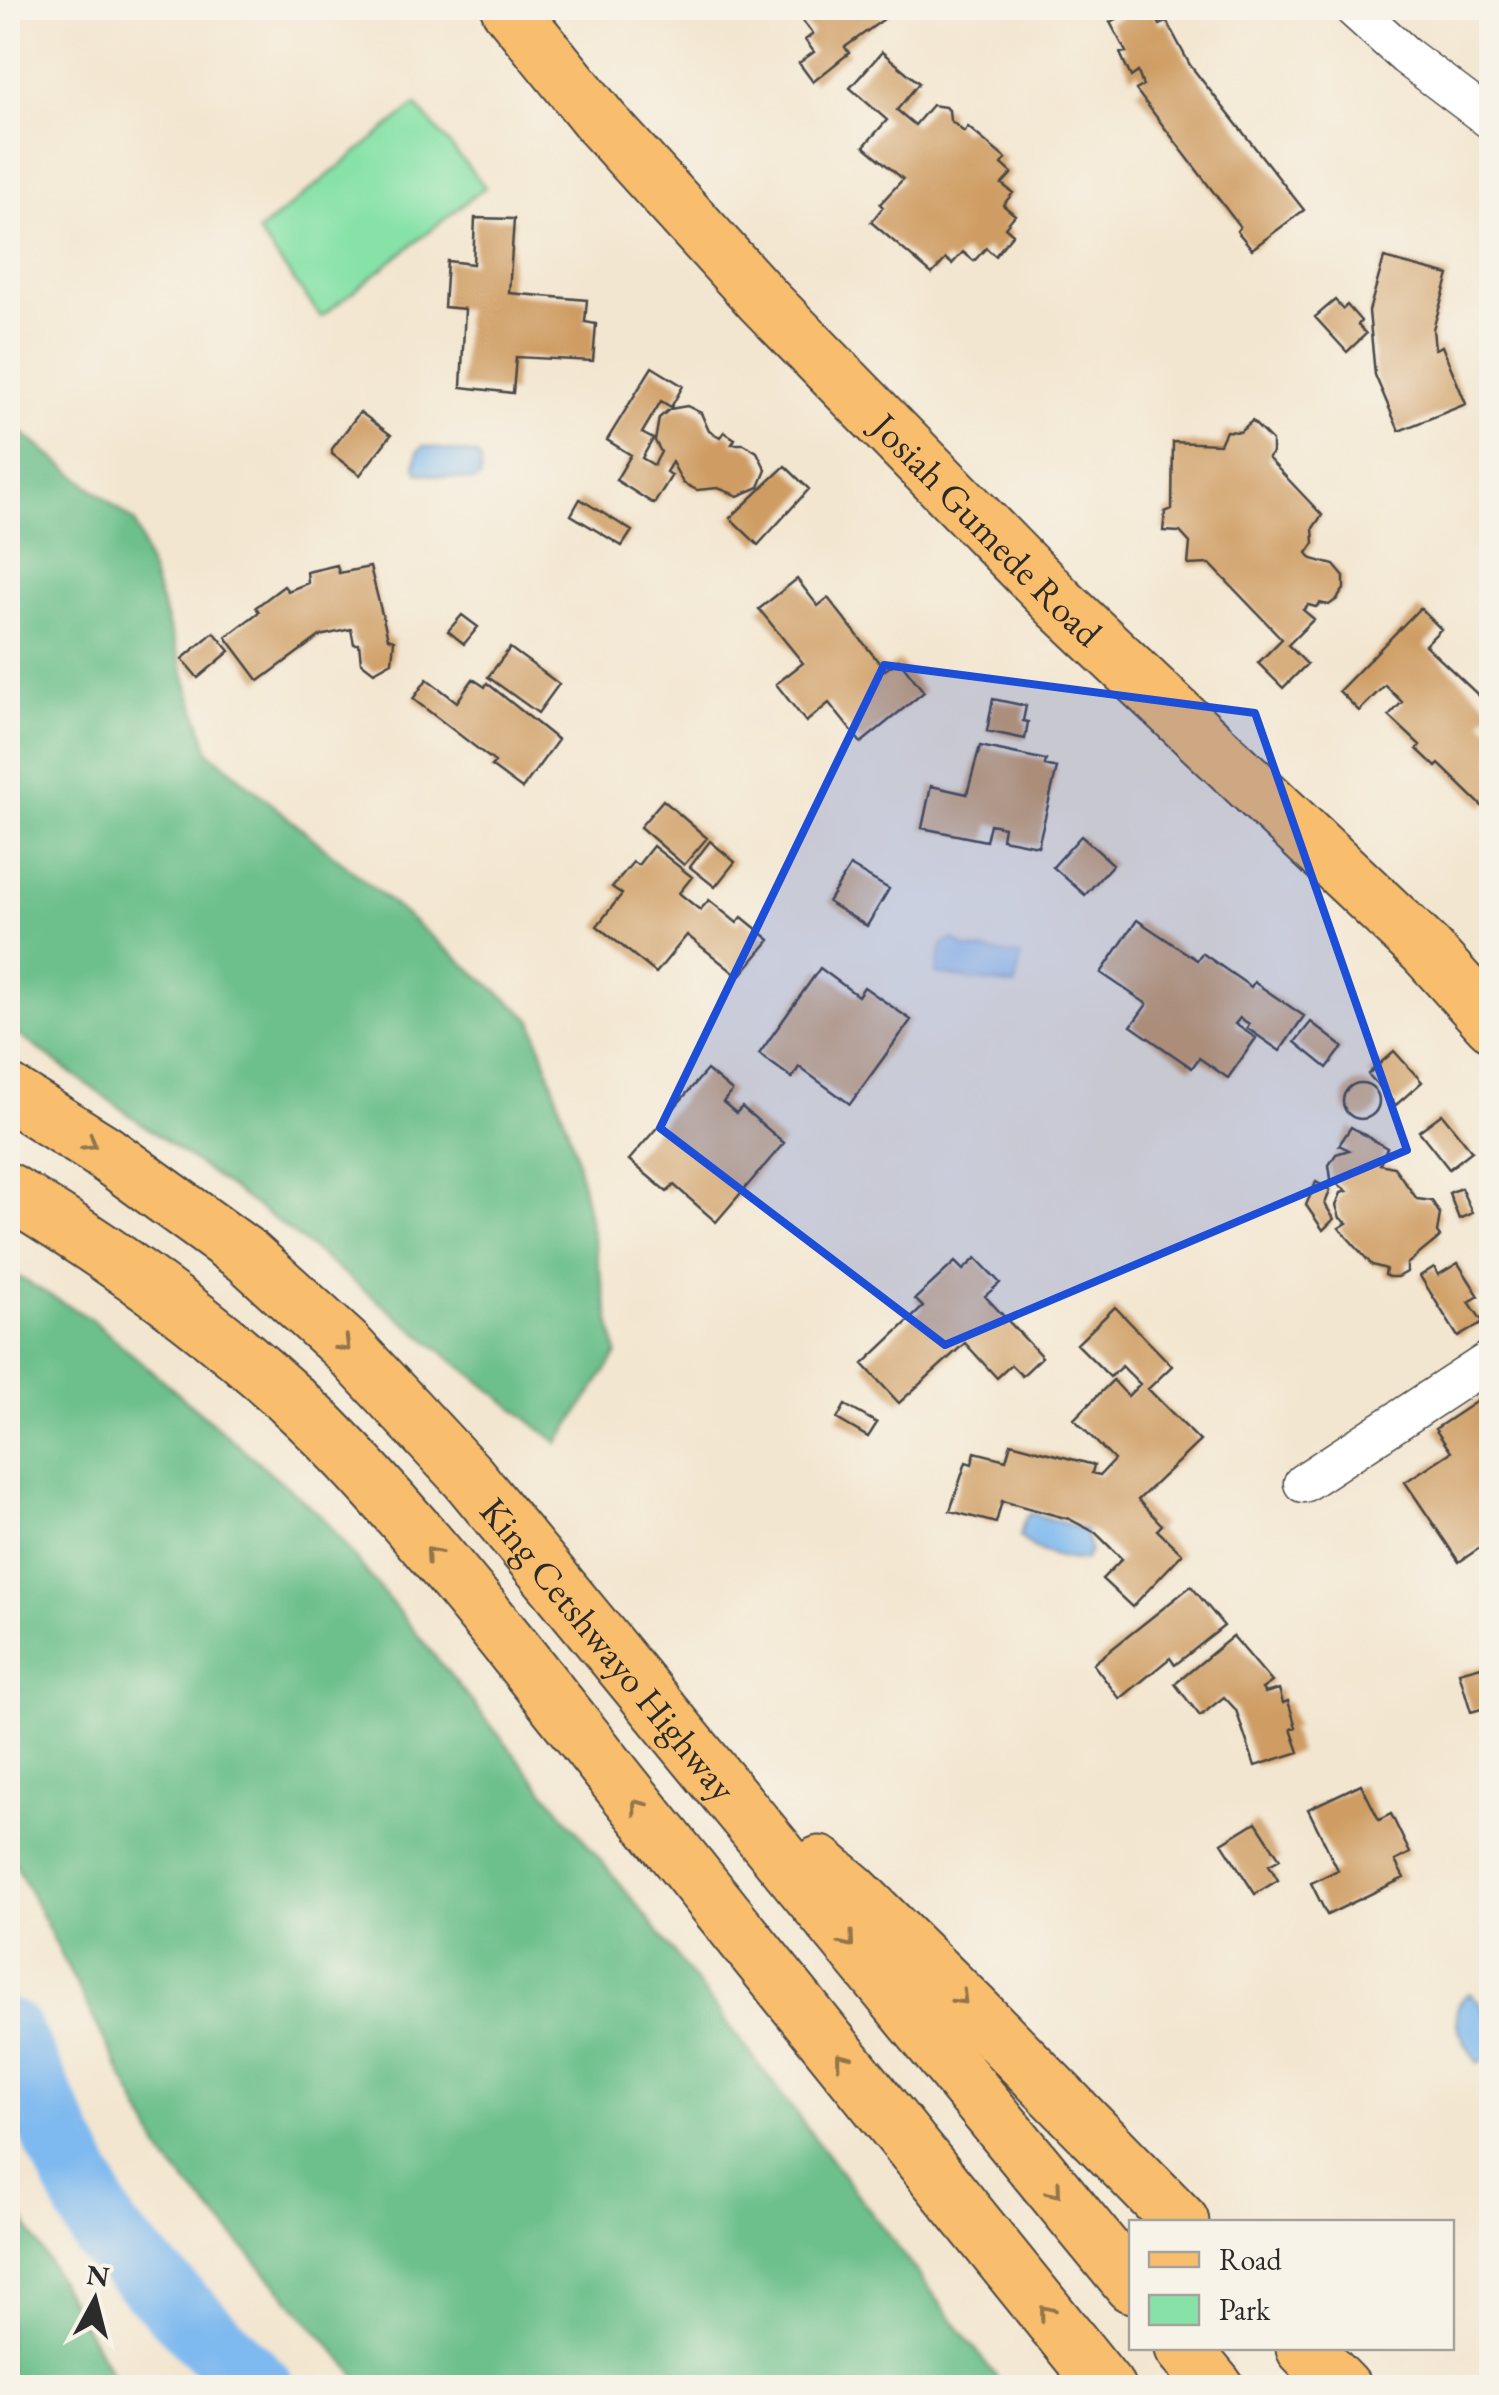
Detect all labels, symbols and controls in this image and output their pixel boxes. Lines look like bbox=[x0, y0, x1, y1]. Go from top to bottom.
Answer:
street label: Josiah Gumede Road bbox=[860, 400, 1114, 657]
one-way arrow bbox=[80, 1131, 98, 1150]
one-way arrow bbox=[333, 1333, 351, 1351]
street label: King Cetshwayo Highway bbox=[470, 1487, 748, 1811]
one-way arrow bbox=[426, 1547, 444, 1565]
one-way arrow bbox=[632, 1799, 650, 1817]
one-way arrow bbox=[836, 1929, 854, 1947]
one-way arrow bbox=[949, 1986, 967, 2004]
one-way arrow bbox=[836, 2052, 854, 2070]
one-way arrow bbox=[1043, 2180, 1061, 2198]
legend bbox=[1129, 2220, 1454, 2350]
text: Road bbox=[1219, 2240, 1283, 2279]
north arrow bbox=[45, 2250, 145, 2350]
text: N bbox=[85, 2256, 112, 2294]
text: Park bbox=[1219, 2290, 1271, 2329]
one-way arrow bbox=[1040, 2305, 1058, 2323]

